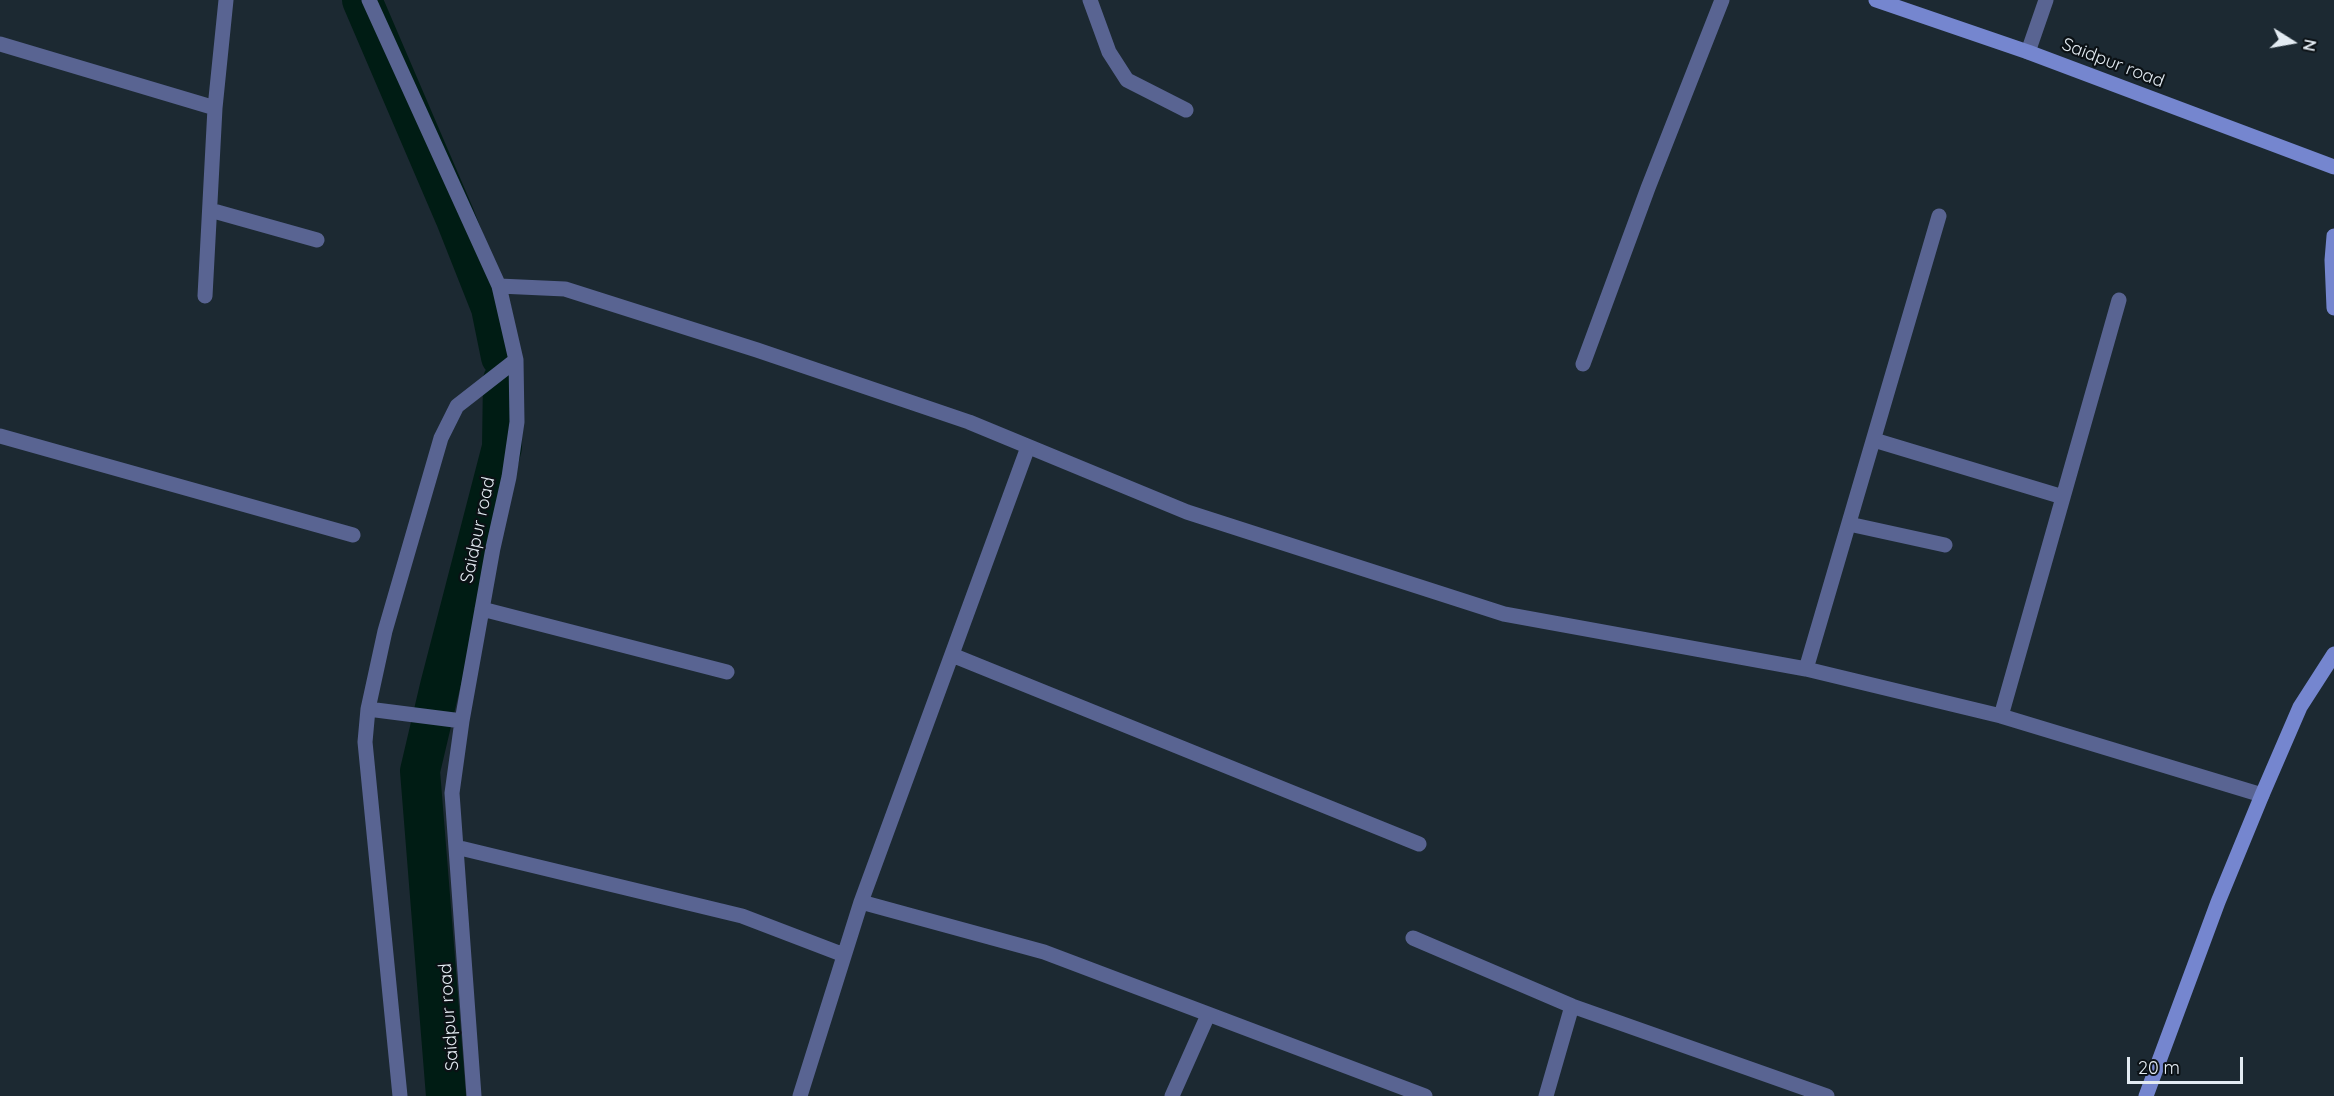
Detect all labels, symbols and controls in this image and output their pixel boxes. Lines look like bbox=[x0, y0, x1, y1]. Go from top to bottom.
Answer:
north arrow bbox=[2262, 12, 2322, 72]
street label: Saidpur road bbox=[2059, 34, 2167, 92]
text: N bbox=[2299, 38, 2321, 53]
street label: Saidpur road bbox=[456, 475, 500, 585]
street label: Saidpur road bbox=[434, 962, 464, 1072]
scale bar bbox=[2130, 1045, 2246, 1083]
text: 20 m bbox=[2138, 1056, 2180, 1079]

